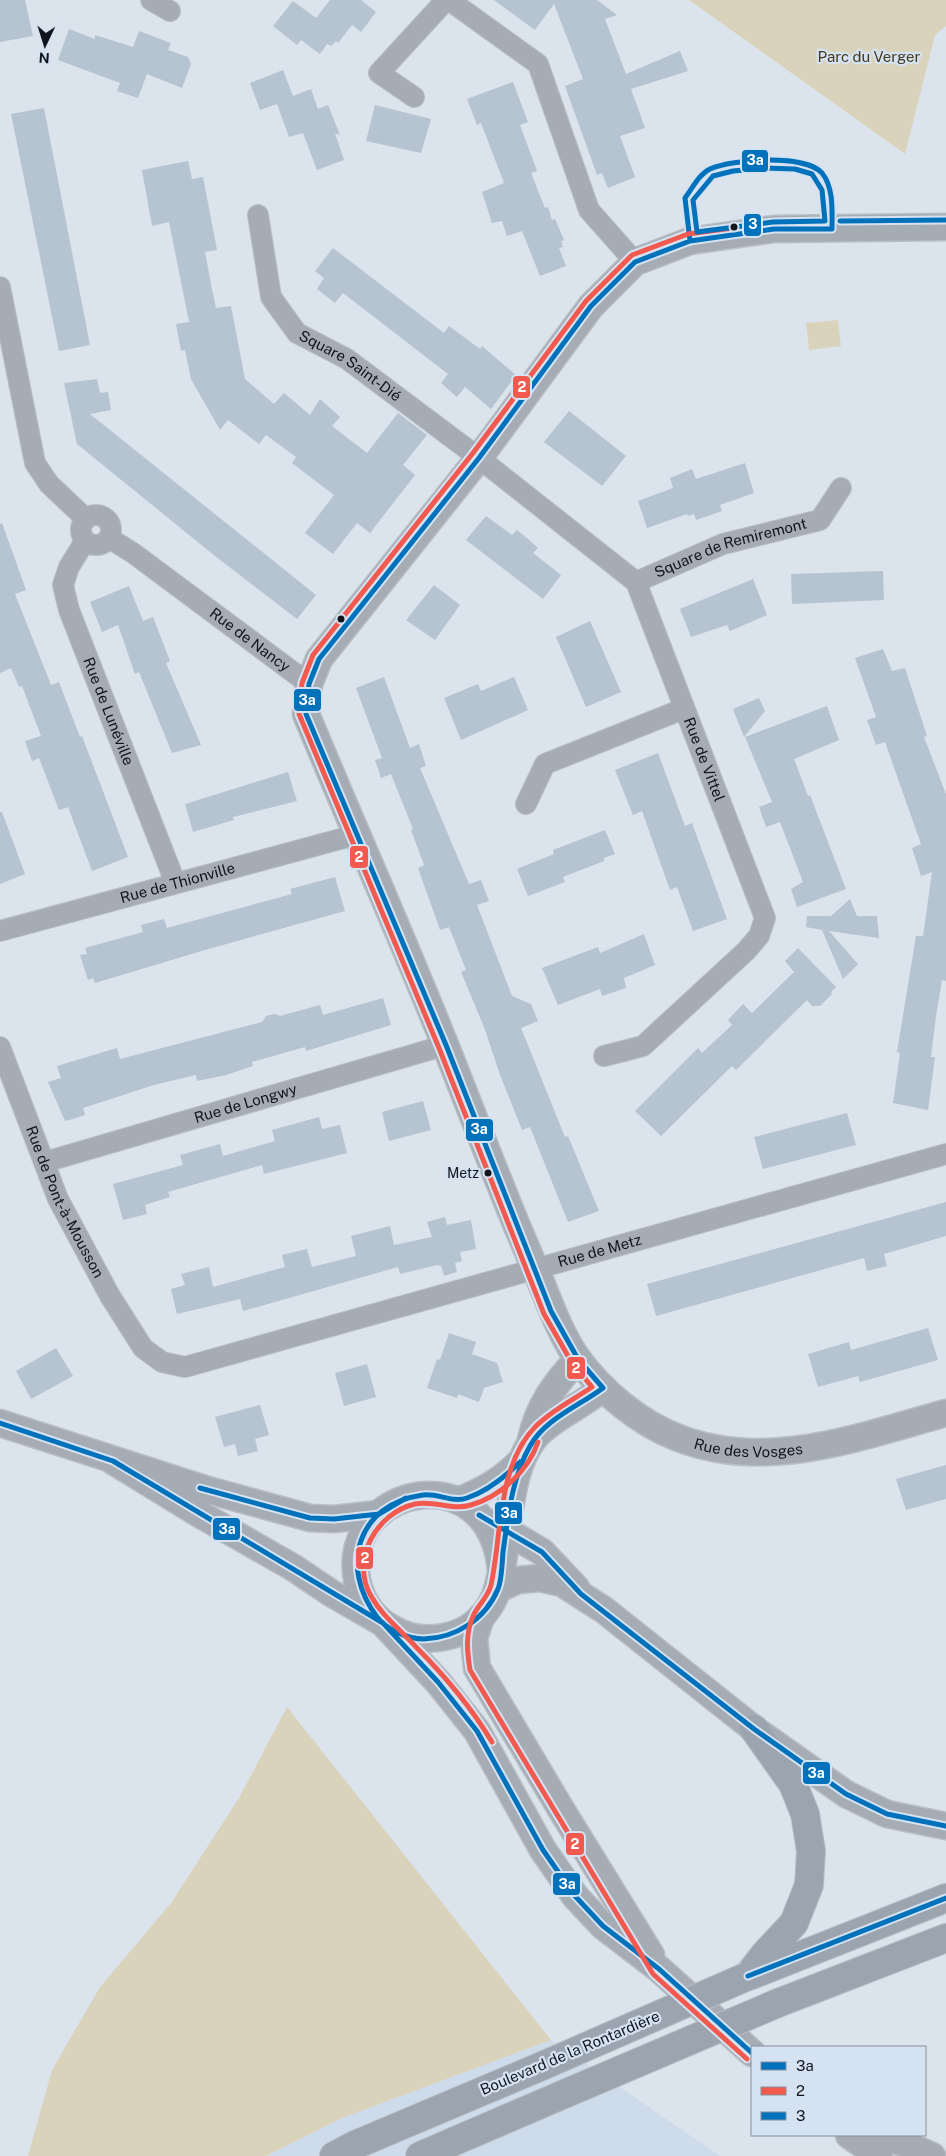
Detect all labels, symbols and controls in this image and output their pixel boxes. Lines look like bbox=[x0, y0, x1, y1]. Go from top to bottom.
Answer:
north arrow bbox=[20, 20, 70, 70]
park label: Parc du Verger bbox=[818, 48, 921, 65]
text: N bbox=[38, 50, 50, 66]
line badge: 3a bbox=[741, 149, 769, 173]
text: 3a bbox=[746, 152, 764, 168]
line badge: 3 bbox=[743, 213, 762, 237]
text: 3 bbox=[748, 216, 758, 232]
unlabelled marker bbox=[729, 222, 739, 232]
street label: Square Saint-Dié bbox=[296, 327, 405, 405]
line badge: 2 bbox=[512, 375, 531, 399]
text: 2 bbox=[518, 379, 527, 395]
street label: Square de Remiremont bbox=[652, 515, 808, 581]
street label: Rue de Nancy bbox=[207, 604, 294, 675]
unlabelled marker bbox=[336, 614, 346, 624]
street label: Rue de Lunéville bbox=[80, 655, 138, 768]
line badge: 3a bbox=[293, 688, 322, 712]
text: 3a bbox=[298, 692, 316, 708]
street label: Rue de Vittel bbox=[681, 715, 728, 804]
line badge: 2 bbox=[349, 845, 369, 869]
text: 2 bbox=[355, 849, 364, 865]
street label: Rue de Thionville bbox=[118, 859, 237, 906]
street label: Rue de Longwy bbox=[192, 1080, 299, 1126]
line badge: 3a bbox=[465, 1118, 494, 1142]
text: 3a bbox=[470, 1121, 488, 1137]
street label: Rue de Pont-à-Mousson bbox=[23, 1123, 108, 1280]
place label: Metz bbox=[447, 1165, 479, 1181]
marker: Metz bbox=[483, 1168, 493, 1178]
street label: Rue de Metz bbox=[556, 1231, 643, 1270]
line badge: 2 bbox=[566, 1356, 586, 1380]
text: 2 bbox=[572, 1360, 581, 1376]
street label: Rue des Vosges bbox=[692, 1435, 804, 1460]
line badge: 3a bbox=[494, 1501, 523, 1525]
text: 3a bbox=[500, 1505, 518, 1521]
line badge: 3a bbox=[212, 1517, 241, 1541]
text: 3a bbox=[218, 1521, 236, 1537]
line badge: 2 bbox=[355, 1546, 374, 1570]
text: 2 bbox=[361, 1550, 370, 1566]
line badge: 3a bbox=[802, 1761, 831, 1785]
text: 3a bbox=[807, 1765, 825, 1781]
line badge: 2 bbox=[565, 1832, 585, 1856]
text: 2 bbox=[571, 1836, 580, 1852]
line badge: 3a bbox=[552, 1872, 581, 1896]
text: 3a bbox=[558, 1876, 576, 1892]
street label: Boulevard de la Rontardière bbox=[478, 2007, 662, 2098]
legend bbox=[751, 2046, 926, 2136]
text: 3a bbox=[796, 2057, 814, 2074]
text: 2 bbox=[796, 2082, 805, 2099]
text: 3 bbox=[796, 2107, 805, 2124]

